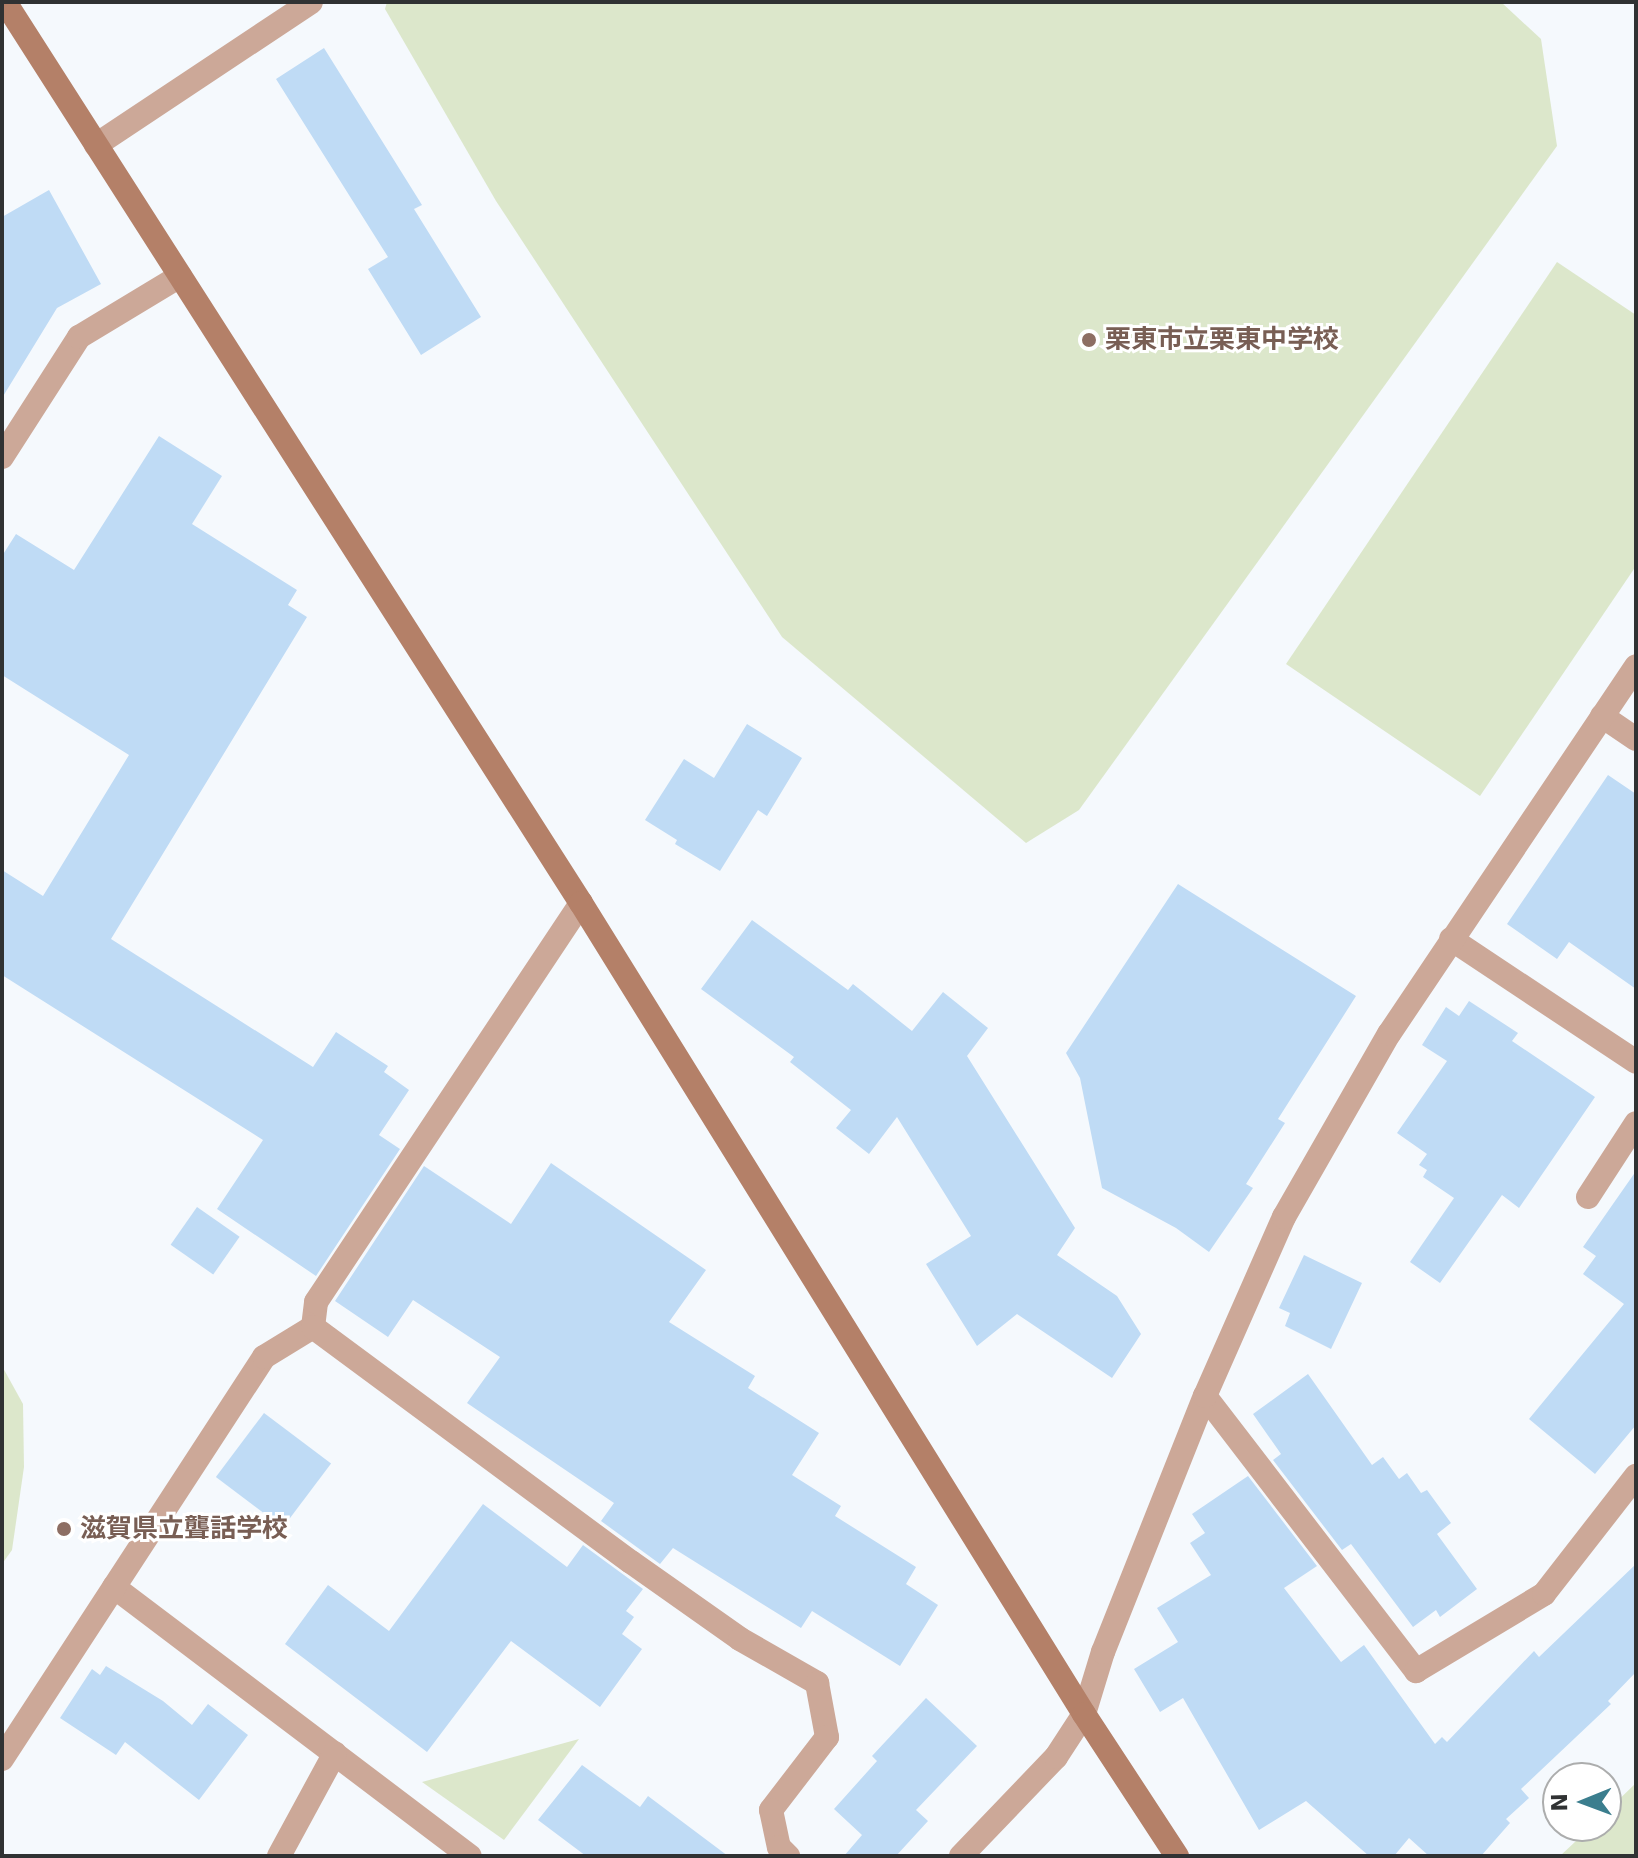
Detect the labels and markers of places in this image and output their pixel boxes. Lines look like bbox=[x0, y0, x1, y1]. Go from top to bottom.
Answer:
place label: 栗東市立栗東中学校 bbox=[1105, 324, 1339, 356]
marker: 栗東市立栗東中学校 bbox=[1080, 331, 1098, 349]
place label: 滋賀県立聾話学校 bbox=[80, 1513, 288, 1545]
marker: 滋賀県立聾話学校 bbox=[55, 1520, 73, 1538]

